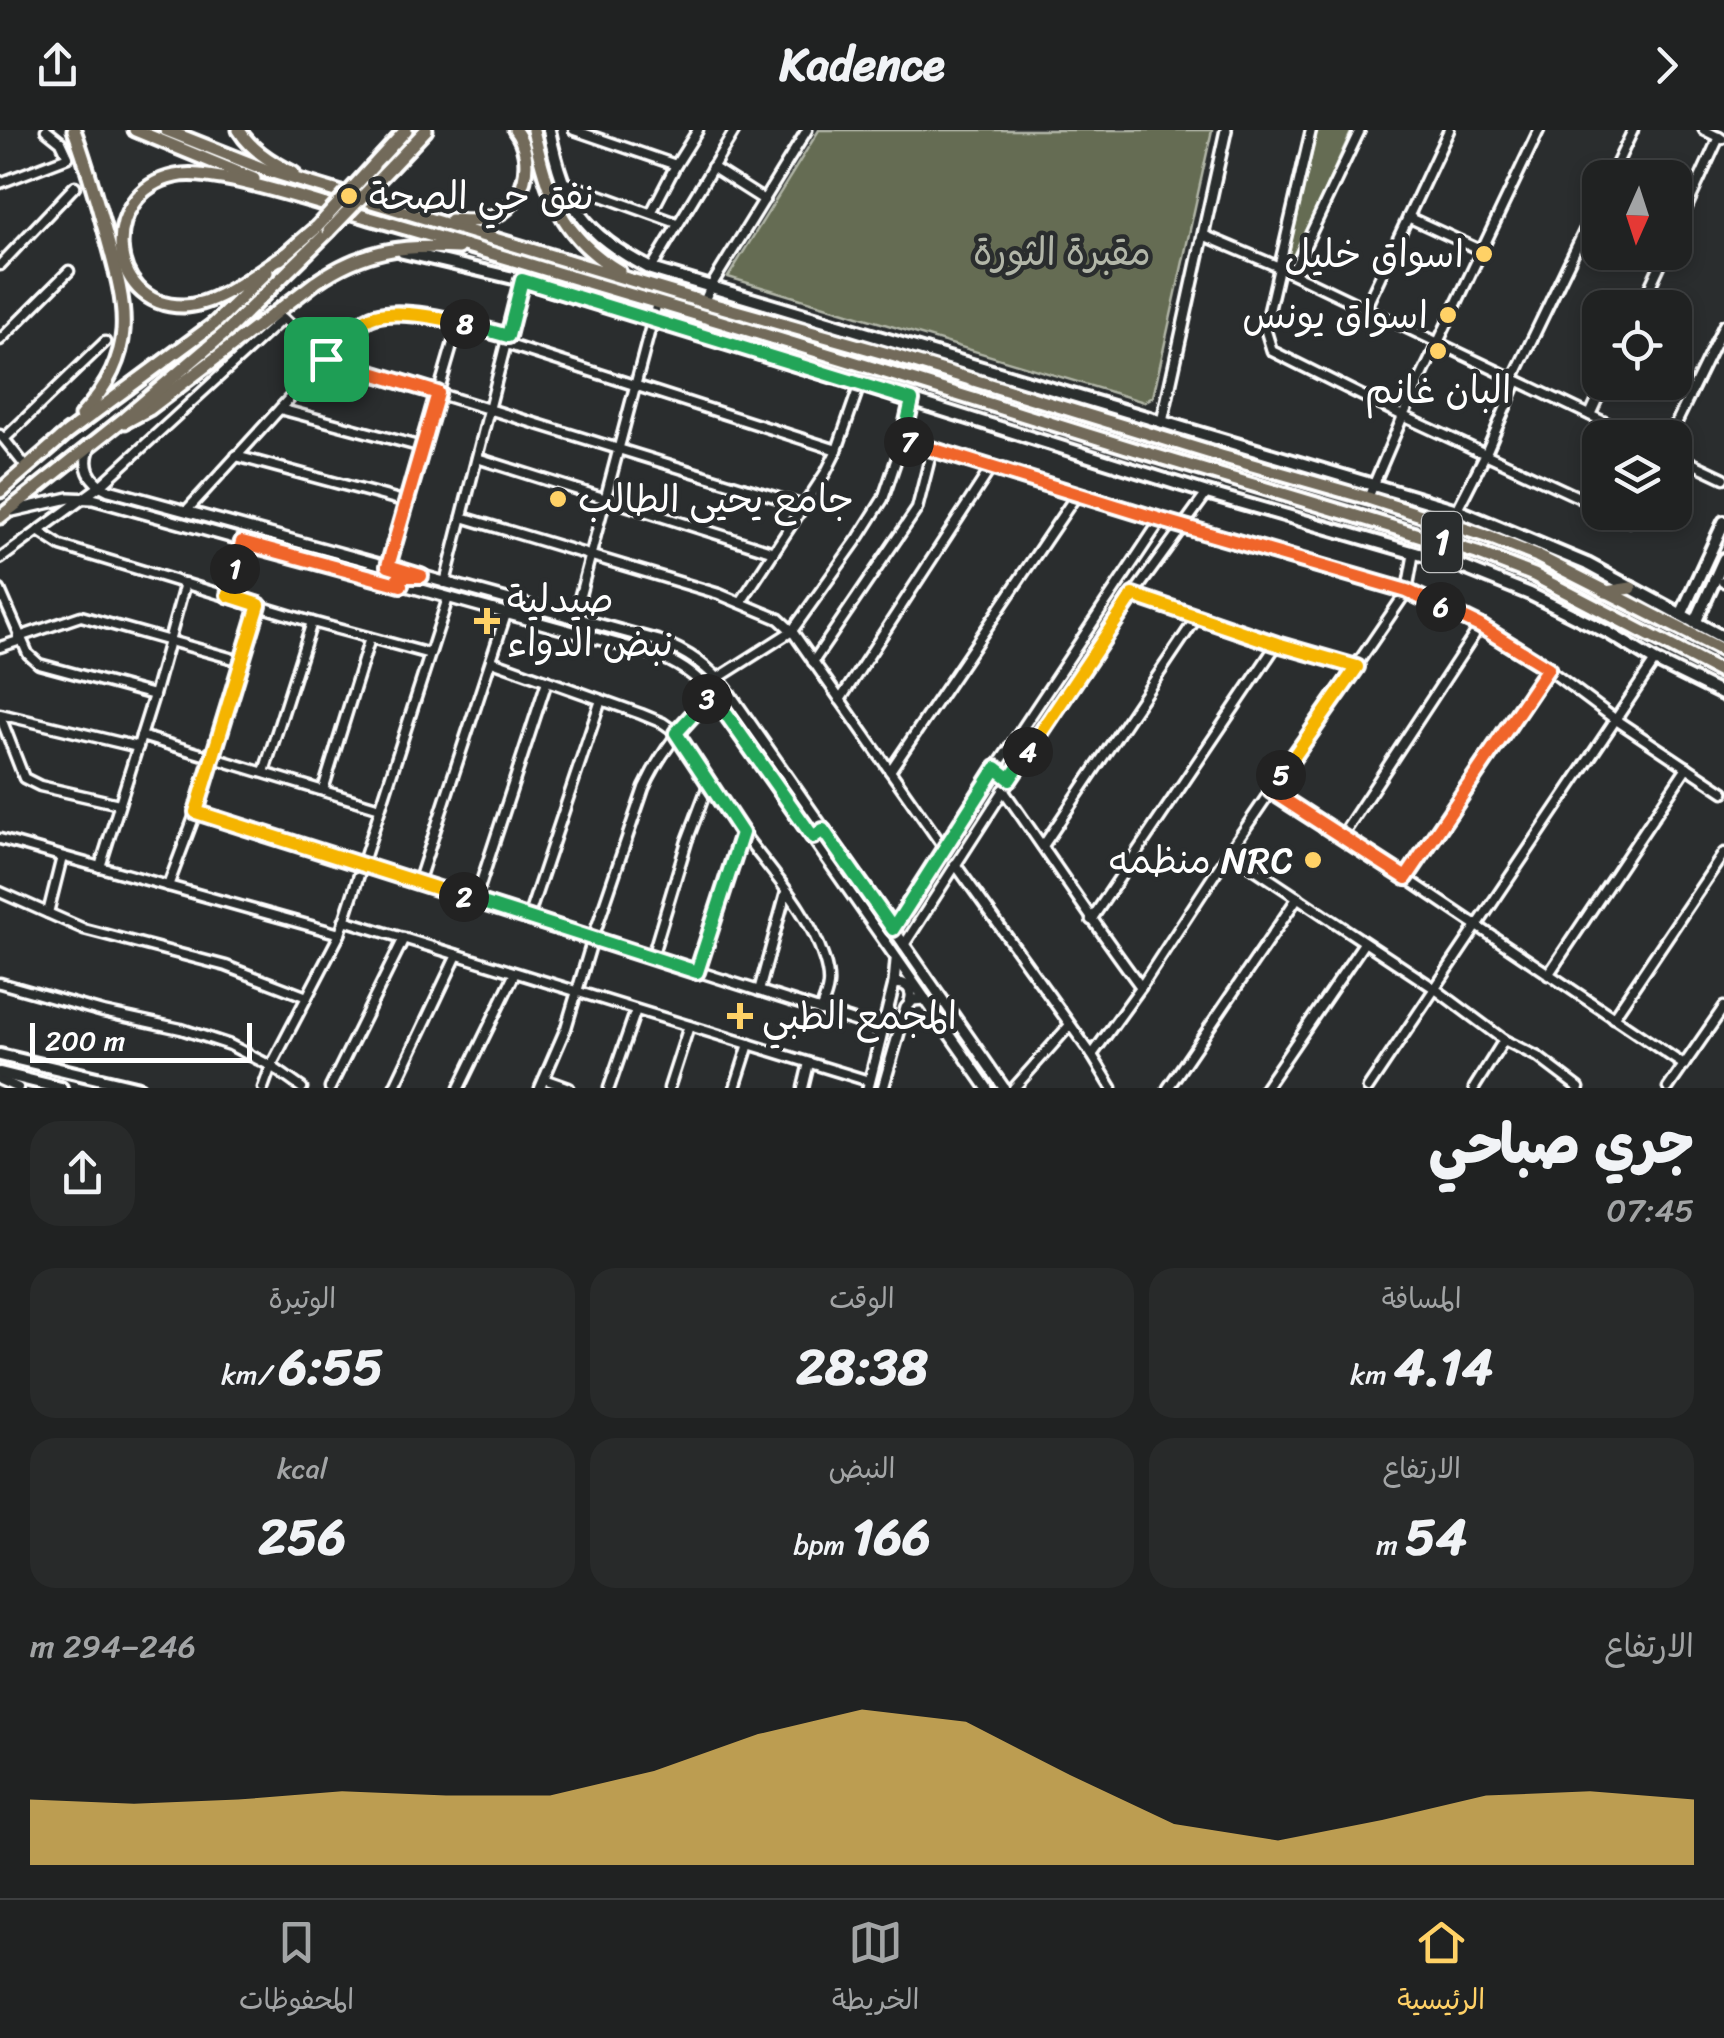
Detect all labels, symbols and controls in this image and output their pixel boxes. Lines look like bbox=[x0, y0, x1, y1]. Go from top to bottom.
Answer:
text: Kadence bbox=[779, 25, 945, 105]
icon: share bbox=[30, 38, 85, 93]
icon: forward bbox=[1639, 38, 1694, 93]
north arrow bbox=[1582, 160, 1692, 270]
map controls bbox=[1582, 160, 1692, 530]
place label: نفق حي الصحة bbox=[369, 163, 594, 230]
marker: نفق حي الصحة bbox=[338, 185, 360, 207]
park label: مقبرة الثورة bbox=[973, 219, 1151, 286]
place label: اسواق خليل bbox=[1284, 221, 1464, 288]
marker: اسواق خليل bbox=[1473, 243, 1495, 265]
place label: اسواق يونس bbox=[1242, 282, 1428, 349]
button: locate bbox=[1582, 290, 1692, 400]
pin: 8 bbox=[440, 299, 490, 349]
text: 8 bbox=[457, 299, 473, 348]
marker: اسواق يونس bbox=[1437, 304, 1459, 326]
pin bbox=[284, 317, 369, 402]
icon: arrive bbox=[299, 332, 354, 387]
marker: البان غانم bbox=[1427, 340, 1449, 362]
place label: البان غانم bbox=[1365, 357, 1511, 424]
pin: 7 bbox=[884, 417, 934, 467]
text: 7 bbox=[901, 417, 917, 466]
button: layers bbox=[1582, 420, 1692, 530]
place label: جامع يحيى الطالب bbox=[578, 466, 854, 533]
marker: جامع يحيى الطالب bbox=[547, 488, 569, 510]
road number: 1 bbox=[1422, 512, 1462, 572]
pin: 1 bbox=[210, 544, 260, 594]
text: 1 bbox=[229, 544, 241, 593]
place label: صيدلية نبض الدواء bbox=[507, 566, 673, 677]
pin: 6 bbox=[1416, 582, 1466, 632]
text: 6 bbox=[1433, 582, 1449, 631]
marker: صيدلية نبض الدواء bbox=[476, 610, 498, 632]
pin: 3 bbox=[682, 674, 732, 724]
text: 3 bbox=[699, 674, 715, 723]
pin: 4 bbox=[1003, 727, 1053, 777]
text: 4 bbox=[1019, 727, 1037, 776]
pin: 5 bbox=[1256, 750, 1306, 800]
text: 5 bbox=[1272, 750, 1290, 799]
place label: منظمه NRC bbox=[1108, 827, 1293, 894]
marker: منظمه NRC bbox=[1302, 849, 1324, 871]
pin: 2 bbox=[439, 872, 489, 922]
text: 2 bbox=[456, 872, 472, 921]
place label: المجمع الطبي bbox=[762, 983, 957, 1050]
marker: المجمع الطبي bbox=[727, 1003, 753, 1029]
text: 200 m bbox=[45, 1016, 125, 1065]
scale bar bbox=[30, 1018, 252, 1063]
text: جري صباحي bbox=[1429, 1096, 1694, 1193]
button: share bbox=[30, 1121, 135, 1226]
text: 07:45 bbox=[1606, 1182, 1694, 1239]
text: الوتيرة bbox=[269, 1274, 336, 1323]
text: الوقت bbox=[829, 1274, 895, 1323]
text: المسافة bbox=[1382, 1274, 1462, 1323]
text: 6:55 bbox=[279, 1323, 383, 1412]
text: 28:38 bbox=[796, 1323, 928, 1412]
text: 4.14 bbox=[1394, 1323, 1493, 1412]
text: /km bbox=[221, 1350, 279, 1399]
text: km bbox=[1350, 1350, 1394, 1399]
text: kcal bbox=[277, 1444, 328, 1493]
text: النبض bbox=[829, 1444, 895, 1493]
text: الارتفاع bbox=[1382, 1444, 1461, 1493]
text: 256 bbox=[258, 1493, 346, 1582]
text: 166 bbox=[852, 1493, 931, 1582]
text: 54 bbox=[1405, 1493, 1467, 1582]
text: bpm bbox=[793, 1520, 852, 1569]
text: m bbox=[1376, 1520, 1405, 1569]
text: 246–294 m bbox=[30, 1618, 196, 1675]
text: الارتفاع bbox=[1604, 1618, 1694, 1675]
tab: المحفوظات bbox=[239, 1915, 354, 2024]
tab: الخريطة bbox=[832, 1915, 919, 2024]
tab: الرئيسية bbox=[1397, 1915, 1485, 2024]

